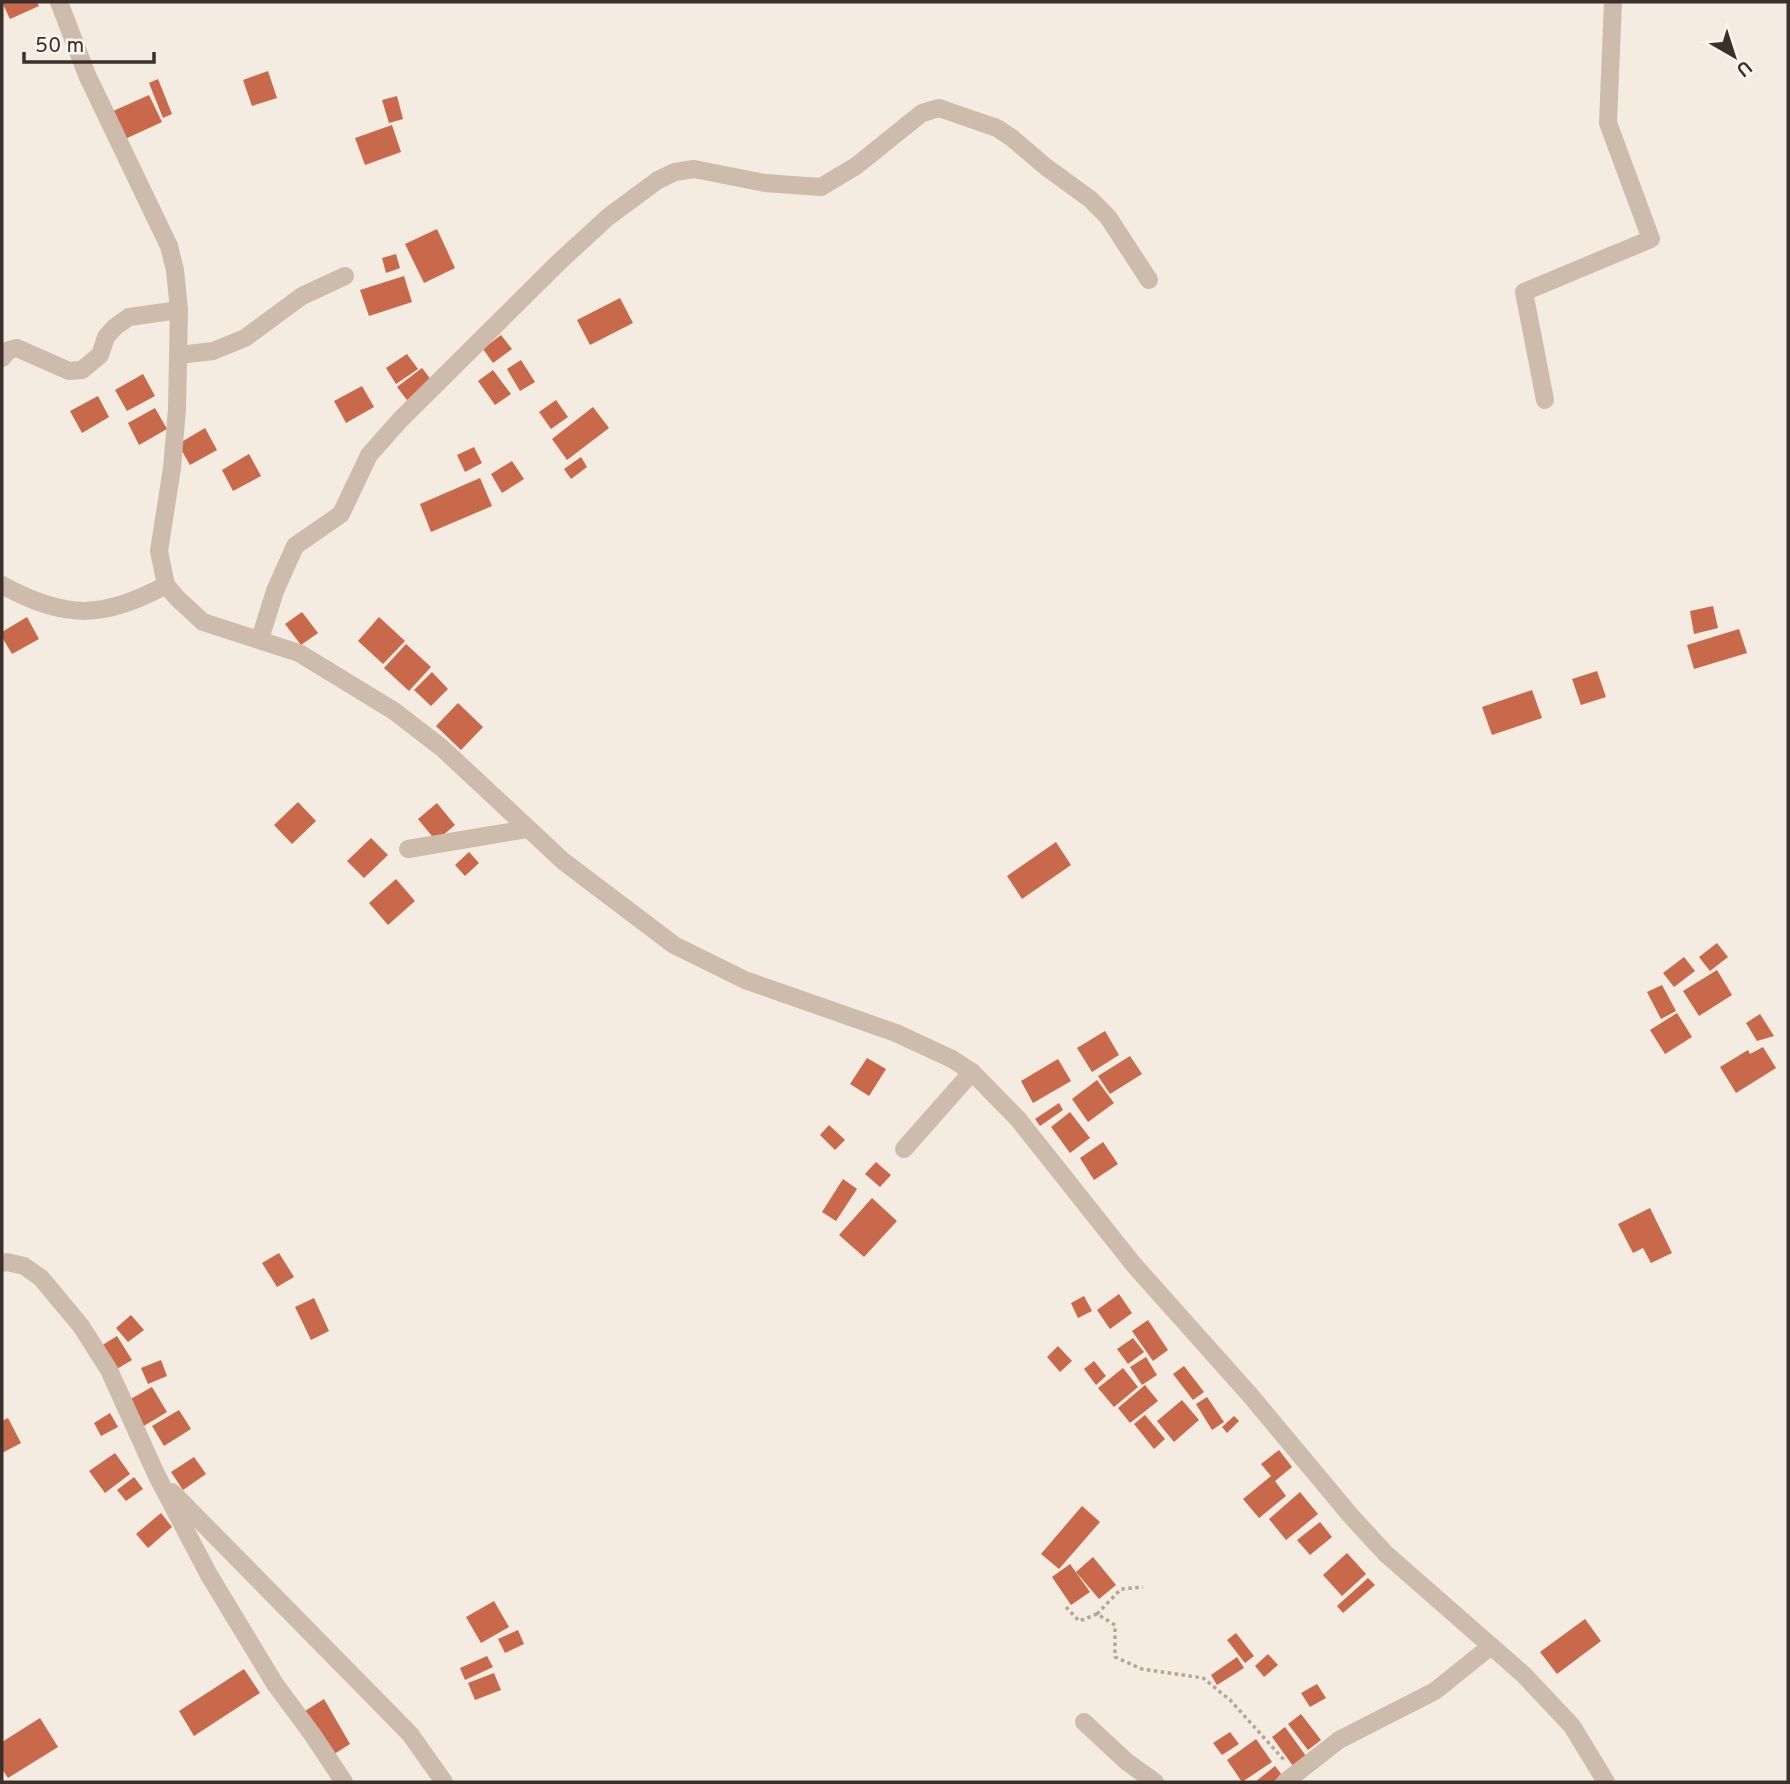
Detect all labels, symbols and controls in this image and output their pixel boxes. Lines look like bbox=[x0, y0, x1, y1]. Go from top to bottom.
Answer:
scale bar bbox=[24, 21, 154, 65]
north arrow bbox=[1699, 21, 1769, 91]
text: 50 m bbox=[35, 33, 84, 60]
text: U bbox=[1731, 54, 1756, 81]

